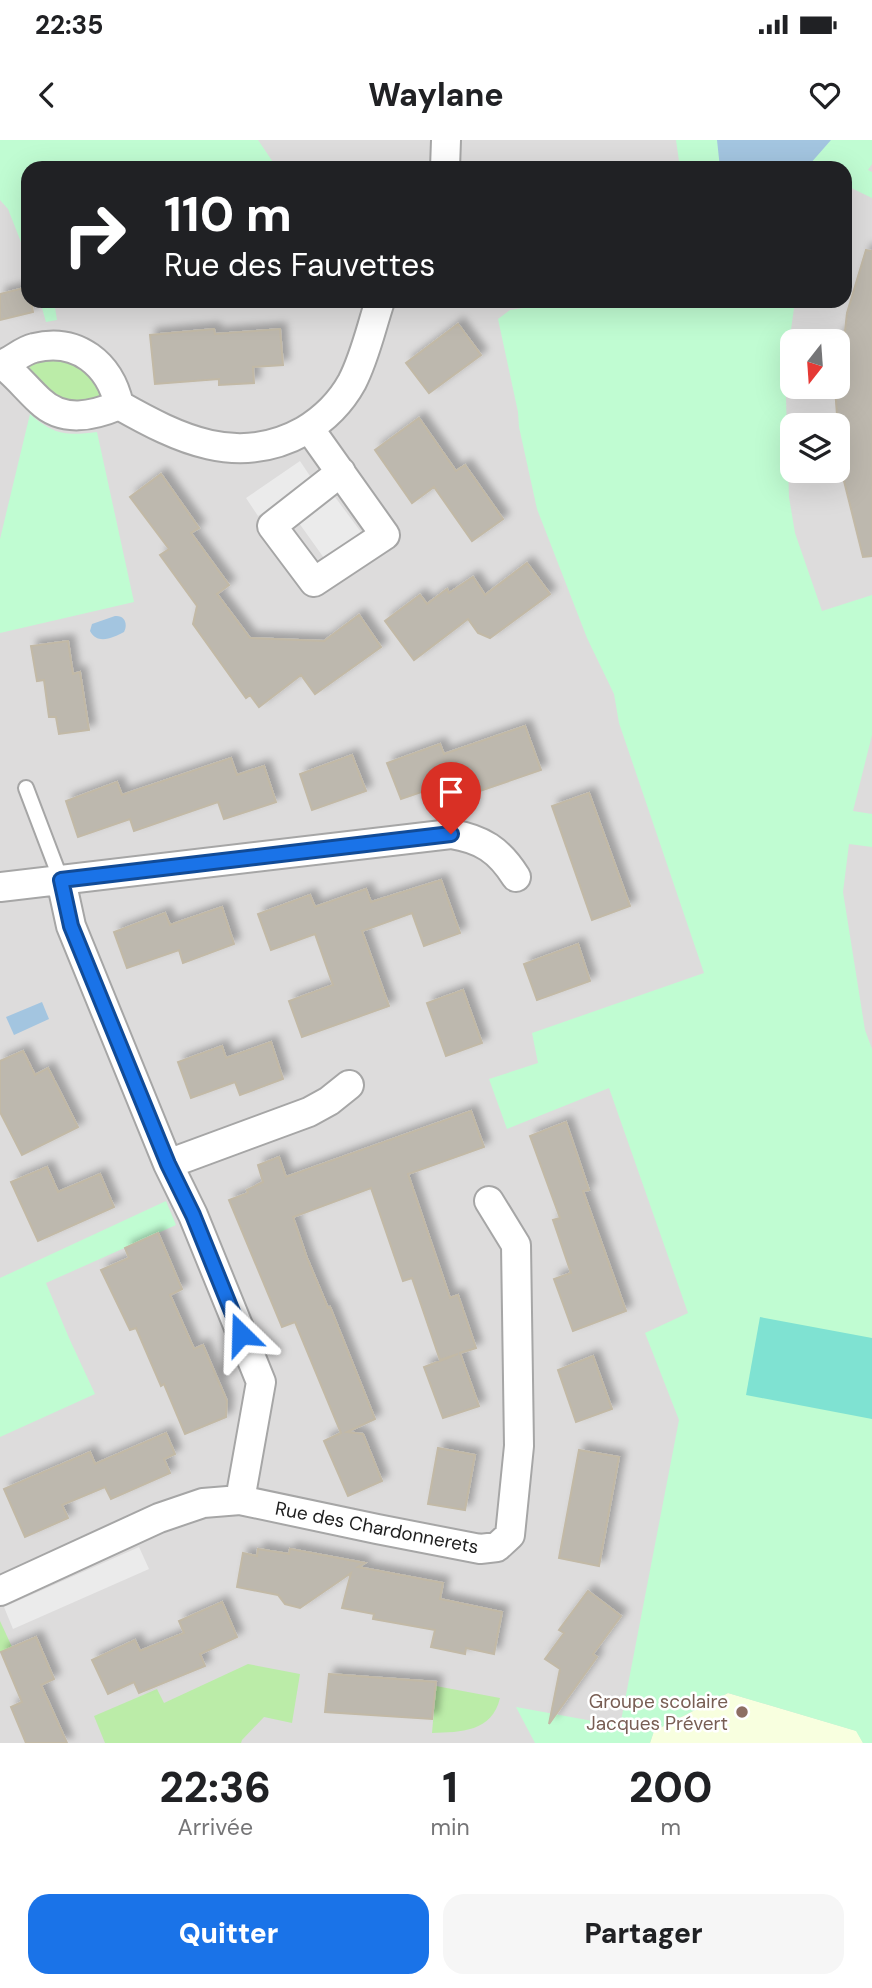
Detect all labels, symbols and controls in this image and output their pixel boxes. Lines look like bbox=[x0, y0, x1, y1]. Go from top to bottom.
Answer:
text: 22:35 bbox=[35, 8, 103, 42]
text: Waylane bbox=[368, 74, 504, 116]
icon: back bbox=[28, 76, 66, 114]
icon: heart bbox=[806, 76, 844, 114]
text: 110 m bbox=[164, 182, 292, 246]
icon: right bbox=[49, 189, 140, 280]
text: Rue des Fauvettes bbox=[164, 244, 435, 286]
north arrow bbox=[780, 329, 850, 399]
map controls bbox=[780, 329, 850, 483]
button: layers bbox=[780, 413, 850, 483]
pin bbox=[421, 762, 481, 834]
icon: arrive bbox=[432, 773, 470, 811]
position arrow bbox=[204, 1297, 278, 1371]
street label: Rue des Chardonnerets bbox=[273, 1495, 481, 1559]
place label: Groupe scolaire Jacques Prévert bbox=[586, 1689, 728, 1736]
marker: Groupe scolaire Jacques Prévert bbox=[734, 1704, 750, 1720]
text: 22:36 bbox=[159, 1760, 271, 1815]
text: 1 bbox=[442, 1760, 458, 1815]
text: 200 bbox=[629, 1760, 713, 1815]
text: Arrivée bbox=[177, 1812, 253, 1842]
text: min bbox=[430, 1812, 470, 1842]
text: m bbox=[661, 1812, 681, 1842]
button: Quitter bbox=[28, 1894, 429, 1974]
button: Partager bbox=[443, 1894, 844, 1974]

